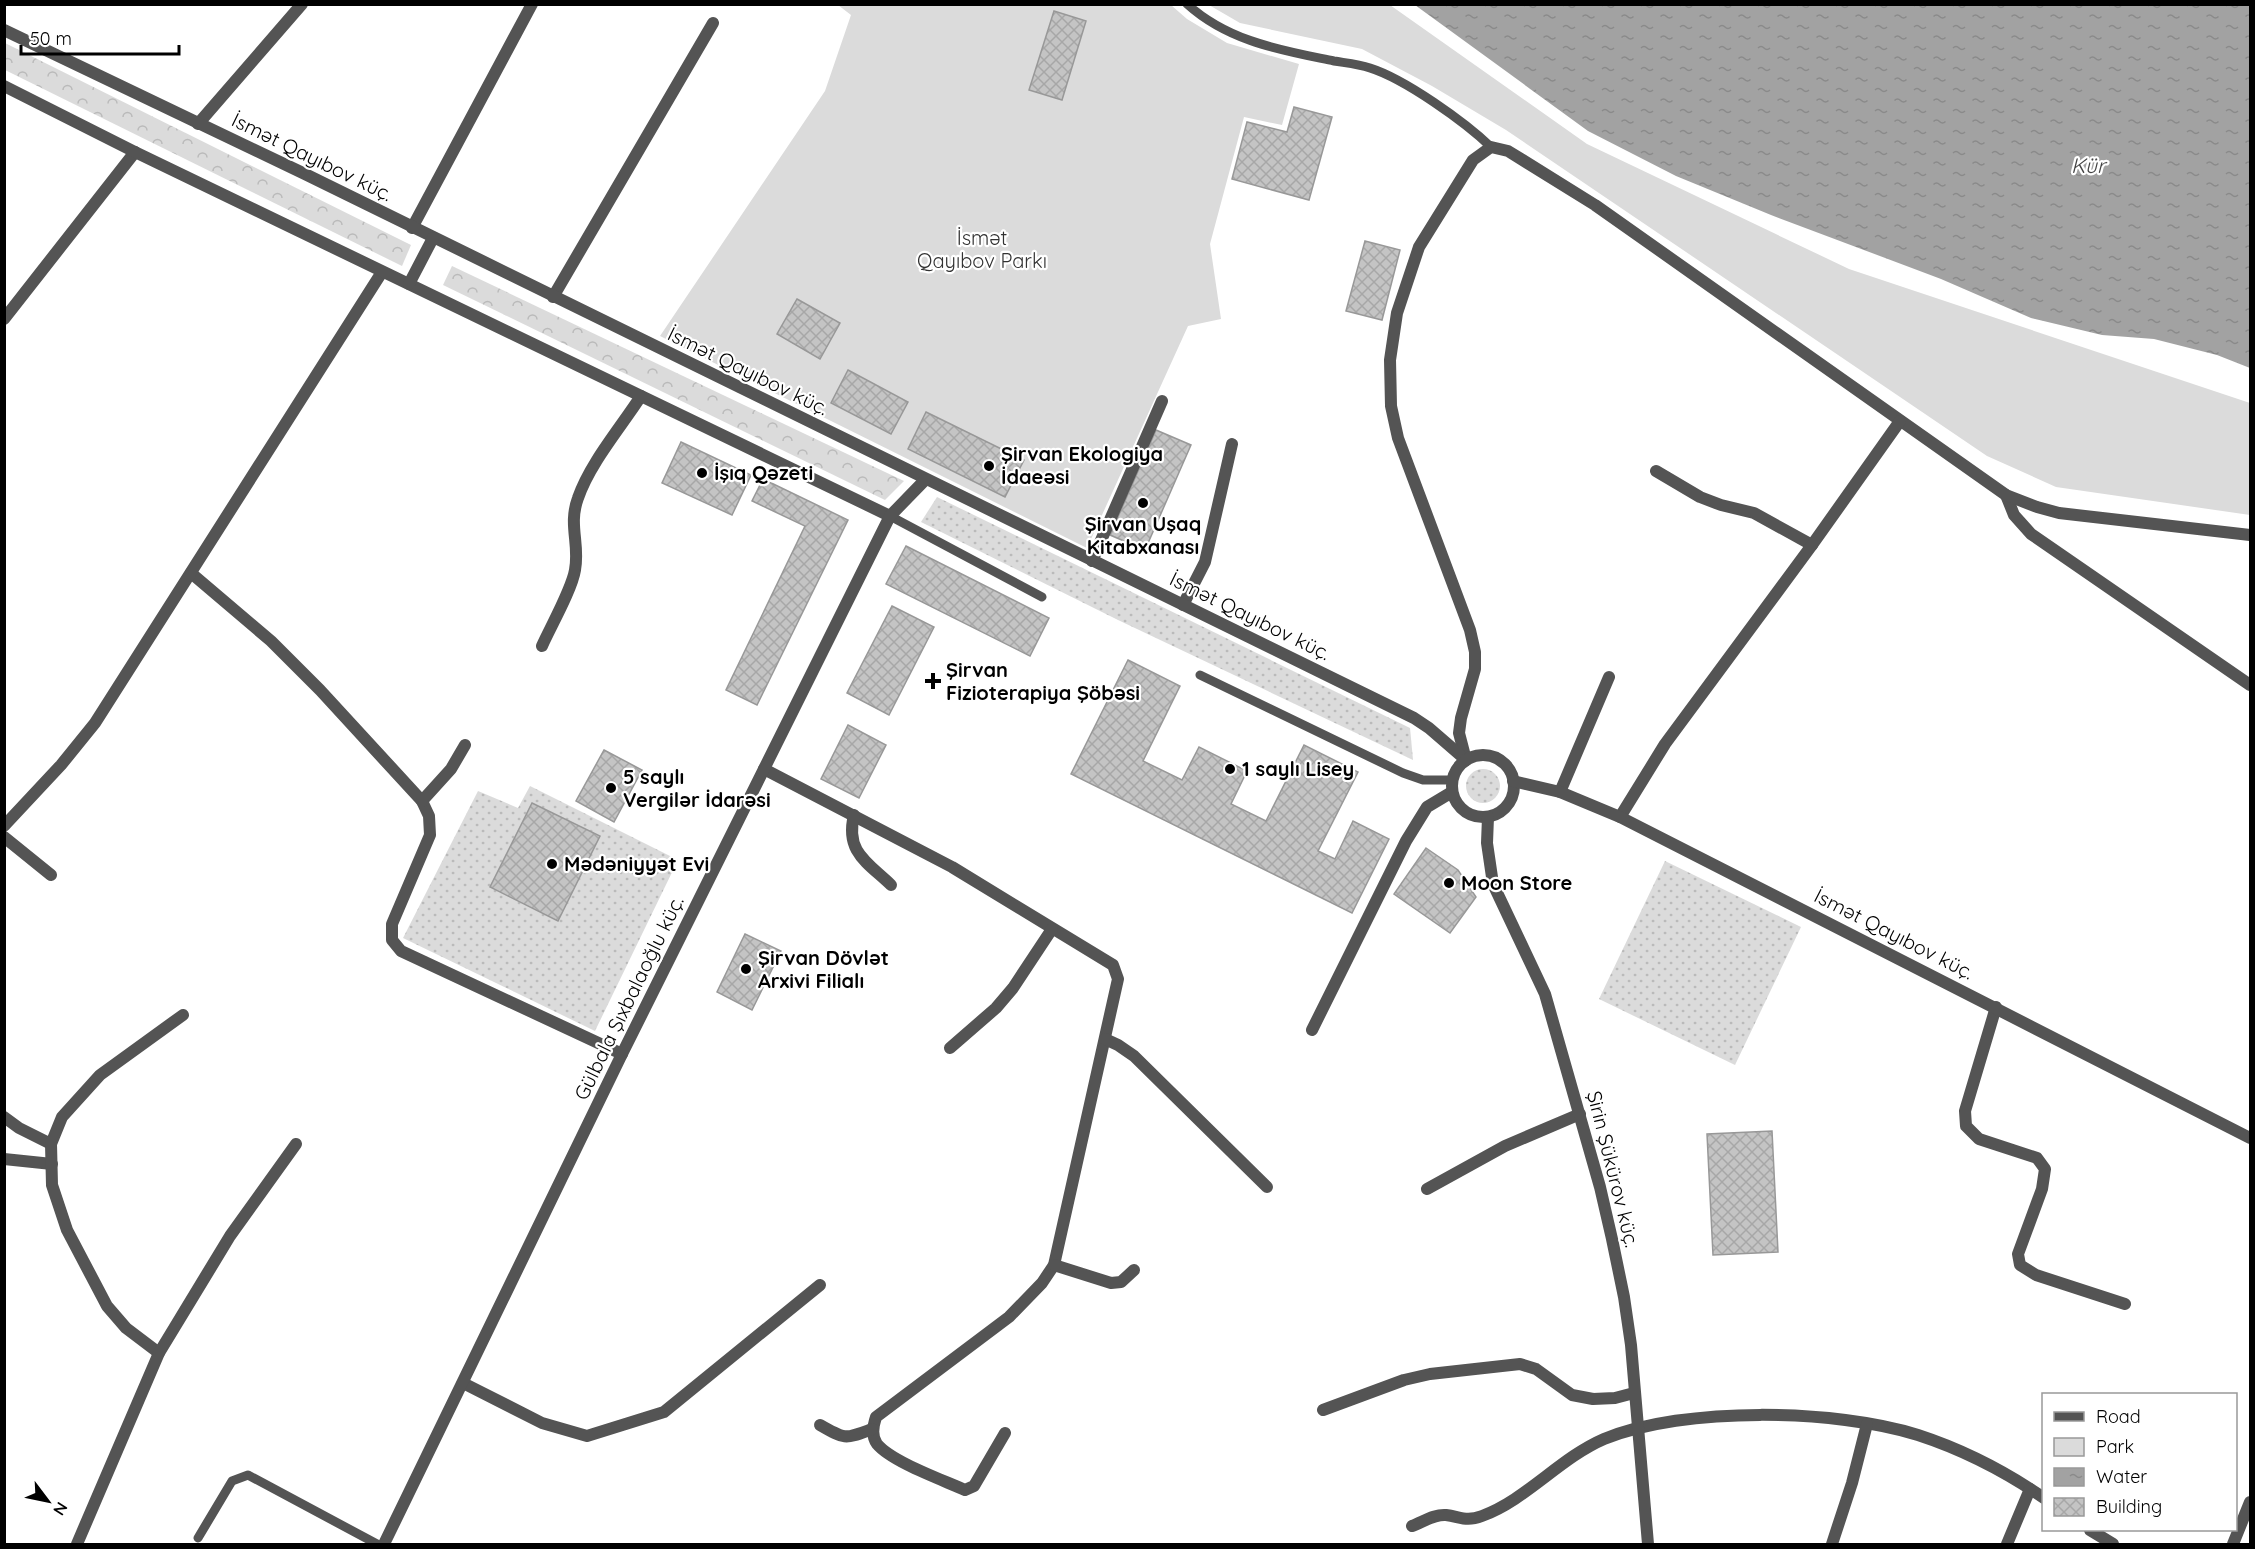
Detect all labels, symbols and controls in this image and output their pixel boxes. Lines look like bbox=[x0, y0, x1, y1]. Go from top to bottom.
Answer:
scale bar bbox=[21, 18, 178, 56]
text: 50 m bbox=[30, 27, 72, 50]
street label: İsmət Qayıbov küç. bbox=[228, 107, 397, 206]
water label: Kür bbox=[2071, 152, 2108, 178]
park label: İsmət Qayıbov Parkı bbox=[917, 225, 1047, 273]
street label: İsmət Qayıbov küç. bbox=[664, 321, 833, 420]
place label: Şirvan Ekologiya İdaeəsi bbox=[1001, 441, 1163, 489]
marker: Şirvan Ekologiya İdaeəsi bbox=[982, 459, 996, 473]
place label: İşıq Qəzeti bbox=[714, 460, 813, 485]
marker: İşıq Qəzeti bbox=[695, 466, 709, 480]
marker: Şirvan Uşaq Kitabxanası bbox=[1136, 496, 1150, 510]
place label: Şirvan Uşaq Kitabxanası bbox=[1085, 511, 1201, 559]
street label: İsmət Qayıbov küç. bbox=[1166, 566, 1335, 665]
place label: Şirvan Fizioterapiya Şöbəsi bbox=[946, 657, 1140, 705]
marker: Şirvan Fizioterapiya Şöbəsi bbox=[924, 672, 942, 690]
place label: 1 saylı Lisey bbox=[1242, 756, 1354, 781]
marker: 1 saylı Lisey bbox=[1223, 762, 1237, 776]
place label: 5 saylı Vergilər İdarəsi bbox=[623, 764, 771, 812]
marker: 5 saylı Vergilər İdarəsi bbox=[604, 781, 618, 795]
place label: Mədəniyyət Evi bbox=[564, 851, 709, 876]
marker: Mədəniyyət Evi bbox=[545, 857, 559, 871]
place label: Moon Store bbox=[1461, 870, 1572, 895]
marker: Moon Store bbox=[1442, 876, 1456, 890]
street label: İsmət Qayıbov küç. bbox=[1810, 883, 1978, 985]
street label: Gülbala Şıxbalaoğlu küç. bbox=[568, 891, 689, 1104]
place label: Şirvan Dövlət Arxivi Filialı bbox=[758, 945, 889, 993]
marker: Şirvan Dövlət Arxivi Filialı bbox=[739, 962, 753, 976]
street label: Şirin Şükürov küç. bbox=[1582, 1088, 1645, 1250]
legend bbox=[2042, 1393, 2237, 1531]
text: Road bbox=[2096, 1405, 2141, 1428]
text: Park bbox=[2096, 1435, 2134, 1458]
text: Water bbox=[2096, 1465, 2147, 1488]
north arrow bbox=[18, 1471, 78, 1531]
text: Building bbox=[2096, 1495, 2162, 1518]
text: N bbox=[49, 1499, 72, 1519]

